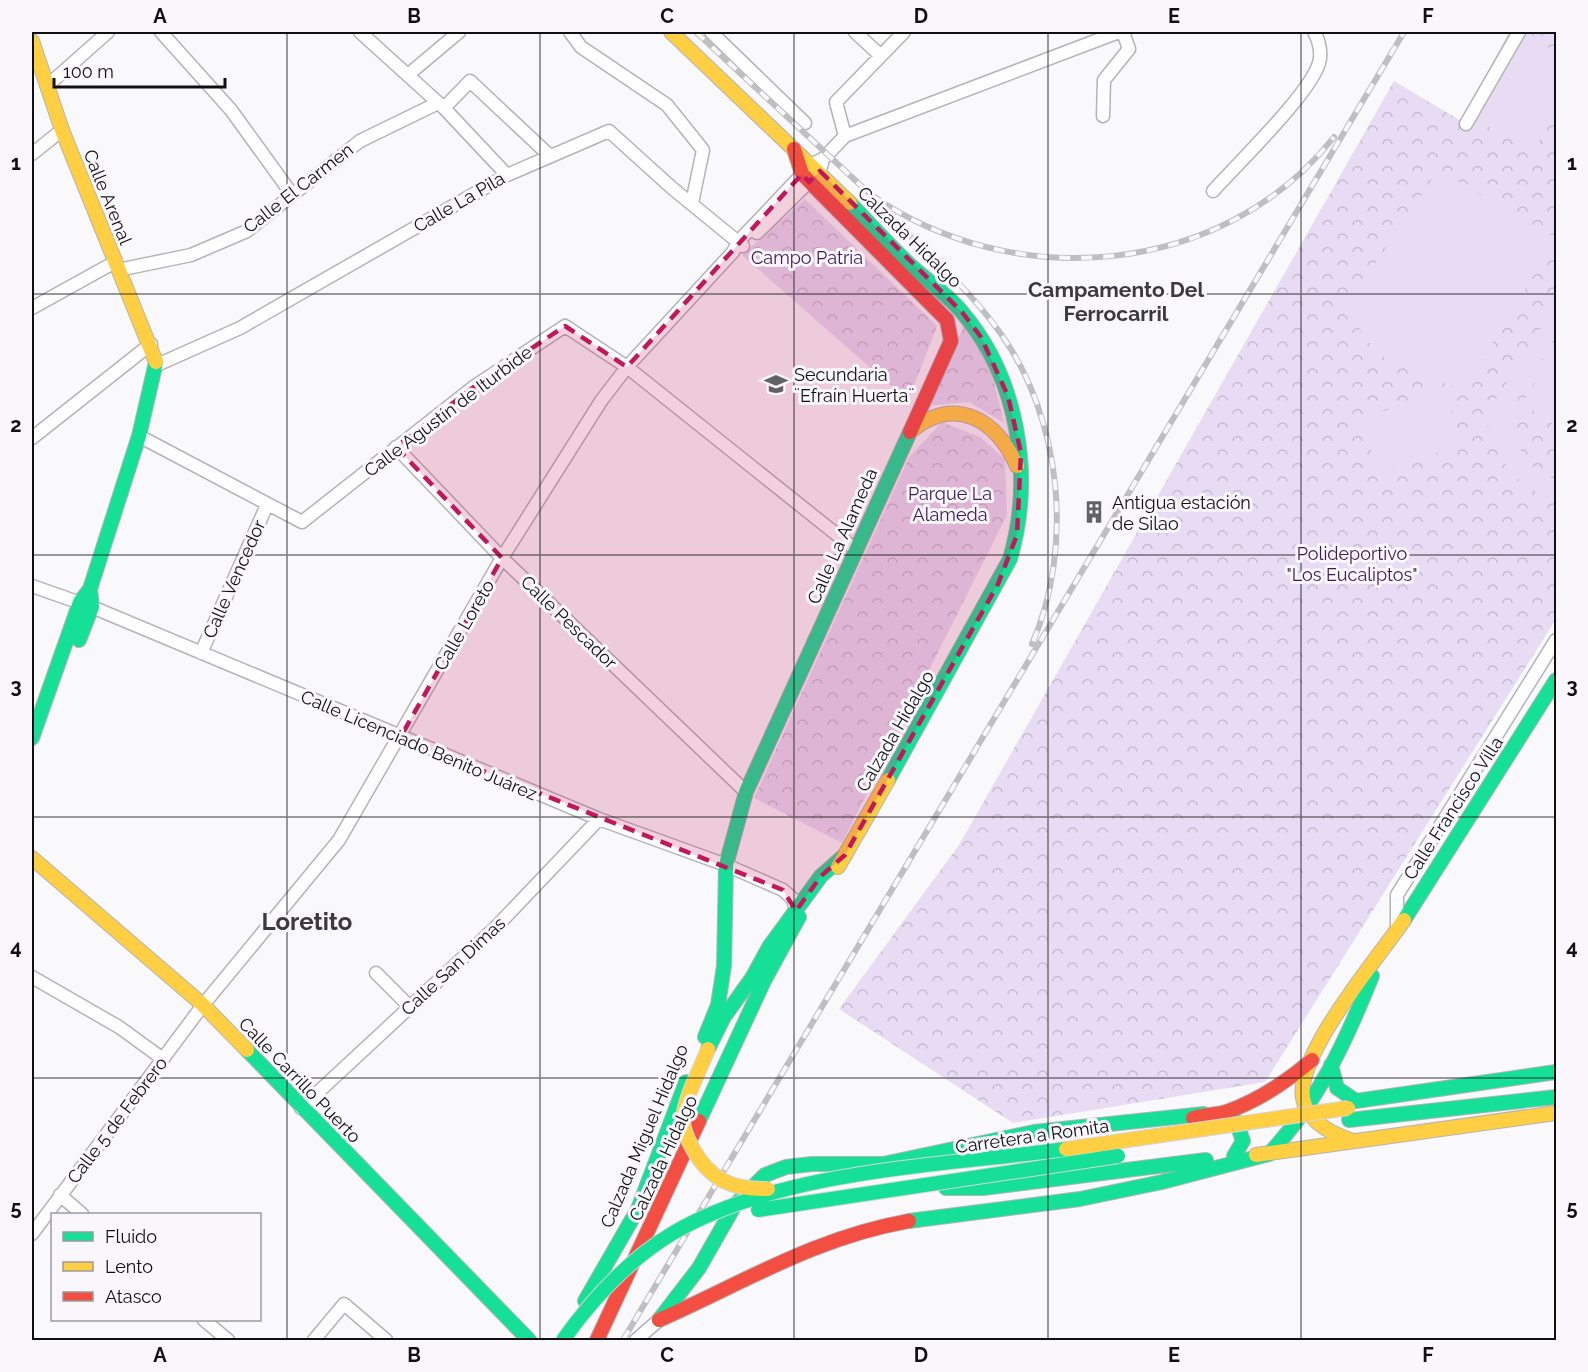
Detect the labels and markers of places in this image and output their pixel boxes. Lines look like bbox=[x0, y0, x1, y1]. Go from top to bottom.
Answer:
place label: Secundaria ¨Efraín Huerta¨ bbox=[794, 364, 914, 406]
school or university icon: Secundaria ¨Efraín Huerta¨ bbox=[763, 371, 789, 397]
place label: Antigua estación de Silao bbox=[1112, 492, 1251, 534]
building icon: Antigua estación de Silao bbox=[1081, 499, 1107, 525]

